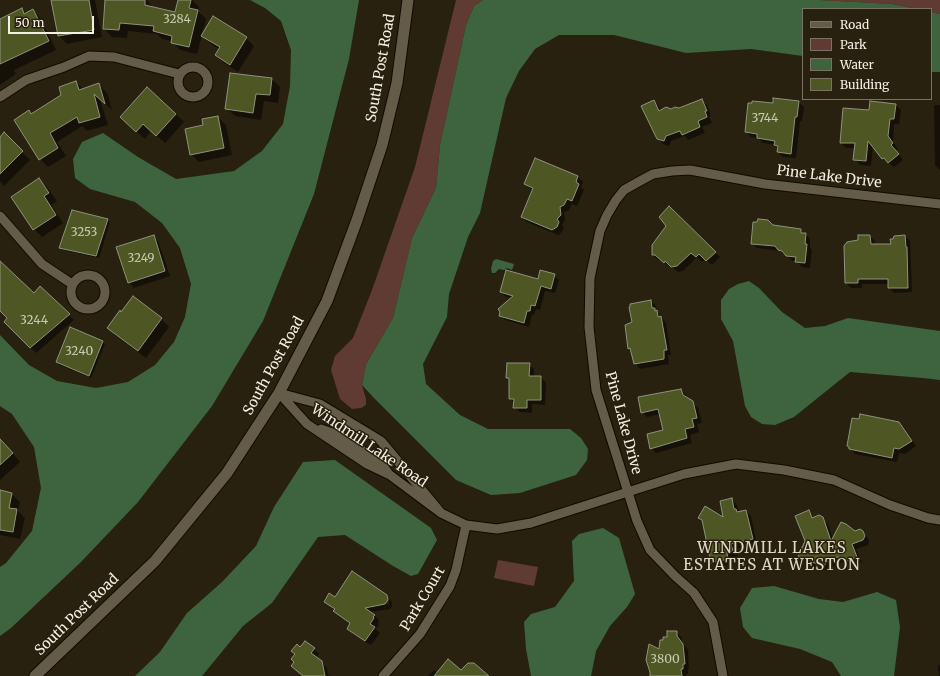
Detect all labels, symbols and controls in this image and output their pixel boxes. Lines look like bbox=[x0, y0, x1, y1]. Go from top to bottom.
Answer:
scale bar bbox=[10, 8, 96, 34]
legend bbox=[802, 8, 932, 100]
street label: South Post Road bbox=[363, 12, 399, 124]
house number: 3284 bbox=[163, 13, 191, 27]
text: 50 m bbox=[15, 15, 44, 30]
text: Road bbox=[840, 17, 869, 32]
text: Park bbox=[840, 37, 867, 52]
text: Water bbox=[840, 57, 874, 72]
text: Building bbox=[840, 77, 889, 92]
house number: 3744 bbox=[751, 112, 779, 126]
street label: Pine Lake Drive bbox=[776, 162, 882, 192]
house number: 3253 bbox=[71, 226, 97, 240]
house number: 3249 bbox=[127, 252, 155, 266]
house number: 3244 bbox=[20, 314, 48, 328]
street label: South Post Road bbox=[240, 314, 308, 418]
house number: 3240 bbox=[65, 345, 93, 359]
street label: Pine Lake Drive bbox=[601, 370, 645, 476]
street label: Windmill Lake Road bbox=[308, 401, 430, 491]
district label: WINDMILL LAKES ESTATES AT WESTON bbox=[683, 540, 861, 575]
street label: Park Court bbox=[397, 564, 449, 634]
street label: South Post Road bbox=[32, 571, 122, 659]
house number: 3800 bbox=[650, 653, 680, 667]

